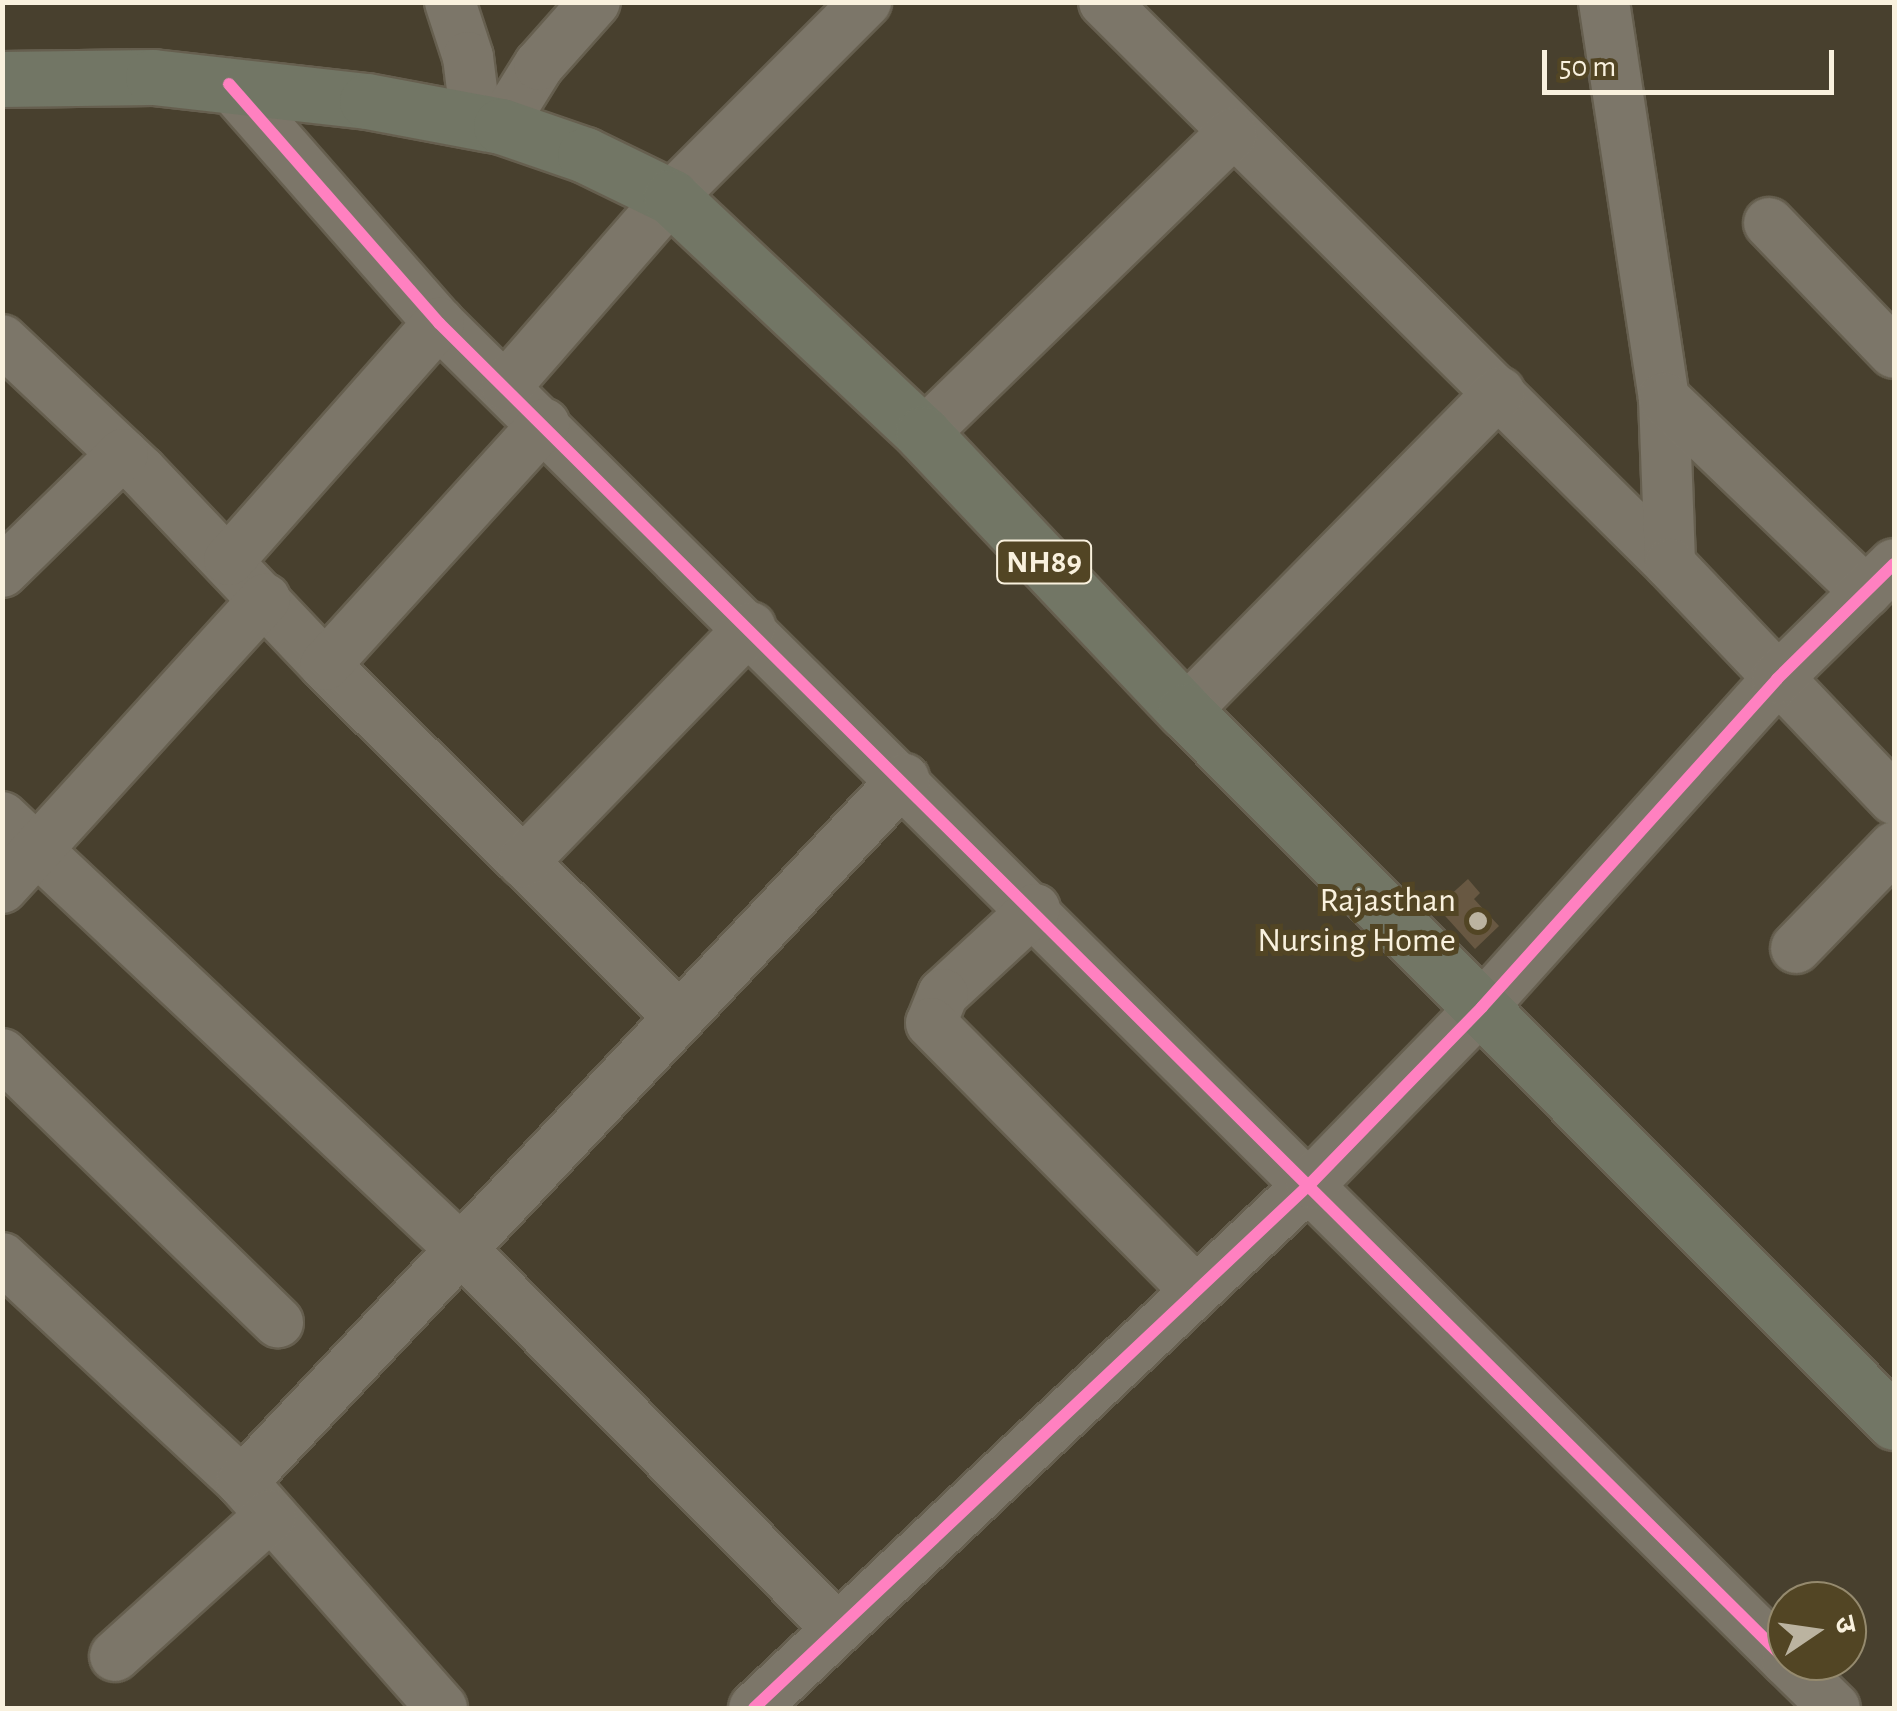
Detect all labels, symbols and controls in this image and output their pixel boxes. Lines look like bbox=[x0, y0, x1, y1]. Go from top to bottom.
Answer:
scale bar bbox=[1547, 30, 1840, 92]
text: 50 m bbox=[1559, 52, 1616, 82]
road number: NH89 bbox=[994, 535, 1094, 589]
place label: Rajasthan Nursing Home bbox=[1257, 880, 1456, 962]
marker: Rajasthan Nursing Home bbox=[1465, 908, 1491, 934]
north arrow bbox=[1767, 1581, 1867, 1681]
text: उ bbox=[1829, 1614, 1860, 1636]

